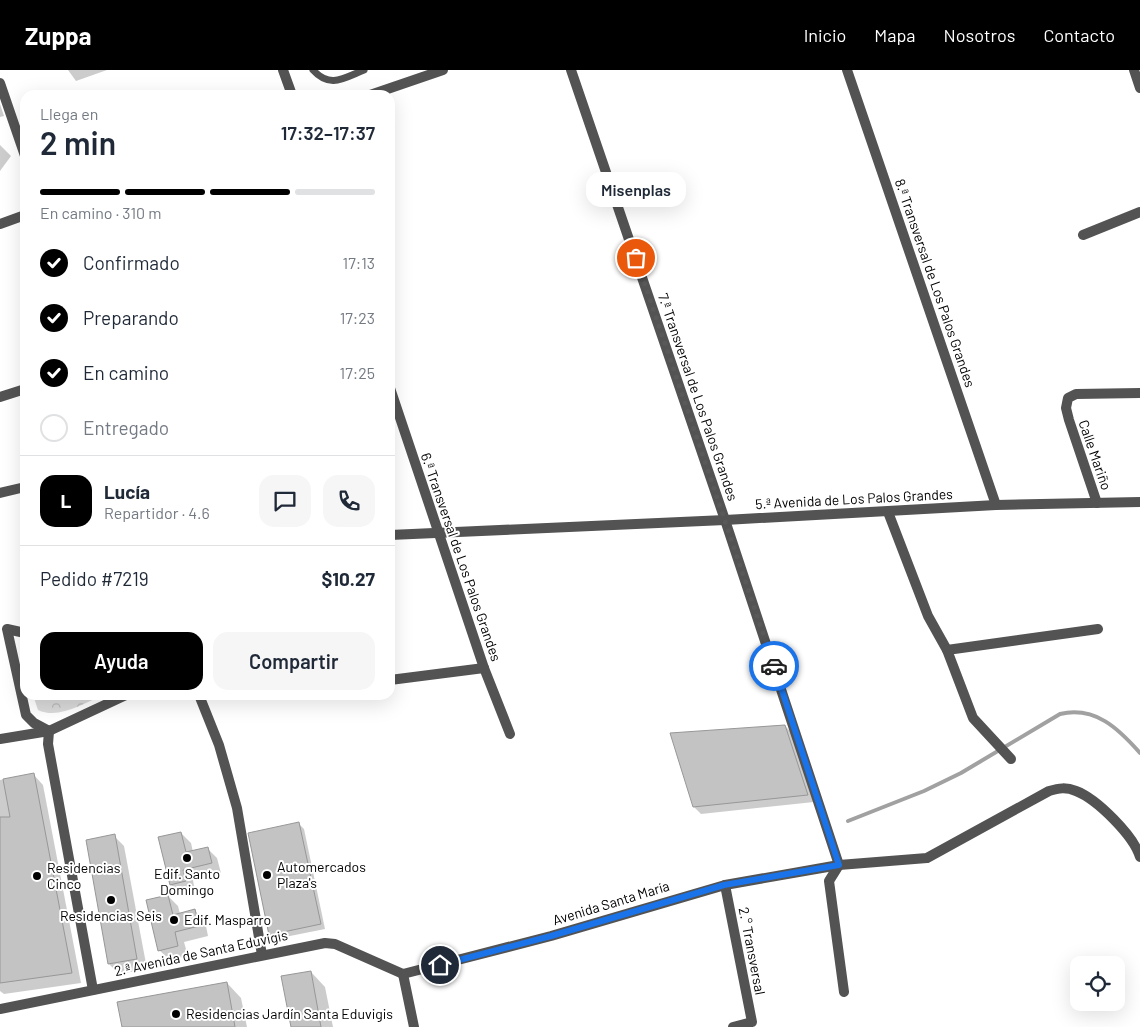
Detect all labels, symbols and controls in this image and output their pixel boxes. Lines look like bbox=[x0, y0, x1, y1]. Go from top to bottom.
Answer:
text: Zuppa bbox=[25, 21, 91, 50]
text: Inicio bbox=[804, 24, 846, 46]
text: Mapa bbox=[874, 24, 916, 46]
text: Nosotros bbox=[944, 24, 1015, 46]
text: Contacto bbox=[1043, 24, 1115, 46]
text: Llega en bbox=[40, 104, 98, 123]
text: 17:32–17:37 bbox=[281, 121, 375, 144]
text: 2 min bbox=[40, 123, 116, 161]
callout: Misenplas bbox=[586, 173, 686, 208]
street label: 8.ª Transversal de Los Palos Grandes bbox=[892, 176, 979, 390]
text: Misenplas bbox=[601, 180, 671, 199]
text: En camino · 310 m bbox=[40, 203, 162, 222]
pin bbox=[615, 237, 657, 279]
icon: bag bbox=[622, 244, 650, 272]
icon: check bbox=[40, 249, 68, 277]
text: Confirmado bbox=[83, 251, 180, 274]
text: 17:13 bbox=[343, 253, 375, 272]
street label: 7.ª Transversal de Los Palos Grandes bbox=[655, 291, 742, 503]
icon: check bbox=[40, 304, 68, 332]
text: Preparando bbox=[83, 306, 179, 329]
text: 17:23 bbox=[340, 308, 375, 327]
icon: check bbox=[40, 359, 68, 387]
text: En camino bbox=[83, 361, 169, 384]
text: 17:25 bbox=[340, 363, 375, 382]
text: Entregado bbox=[83, 416, 169, 439]
street label: Calle Mariño bbox=[1076, 417, 1115, 492]
street label: 6.ª Transversal de Los Palos Grandes bbox=[418, 450, 505, 664]
button: chat bbox=[259, 475, 311, 527]
button: phone bbox=[323, 475, 375, 527]
text: Lucía bbox=[104, 480, 150, 503]
street label: 5.ª Avenida de Los Palos Grandes bbox=[755, 485, 953, 512]
text: L bbox=[61, 489, 71, 512]
text: Repartidor · 4.6 bbox=[104, 503, 210, 522]
text: Pedido #7219 bbox=[40, 567, 149, 590]
text: $10.27 bbox=[321, 567, 375, 590]
button: Ayuda bbox=[40, 632, 203, 690]
button: Compartir bbox=[213, 632, 375, 690]
courier bbox=[749, 641, 799, 691]
icon: car bbox=[760, 652, 788, 680]
marker: Edif. Santo Domingo bbox=[181, 852, 193, 864]
place label: Automercados Plaza's bbox=[277, 858, 366, 891]
place label: Residencias Cinco bbox=[47, 859, 121, 892]
place label: Edif. Santo Domingo bbox=[154, 865, 220, 898]
marker: Automercados Plaza's bbox=[261, 869, 273, 881]
marker: Residencias Cinco bbox=[31, 870, 43, 882]
street label: Avenida Santa María bbox=[551, 877, 671, 928]
marker: Residencias Seis bbox=[105, 894, 117, 906]
street label: 2.° Transversal bbox=[736, 906, 769, 996]
place label: Residencias Seis bbox=[60, 907, 162, 924]
place label: Edif. Masparro bbox=[184, 911, 271, 928]
marker: Edif. Masparro bbox=[168, 914, 180, 926]
street label: 2.ª Avenida de Santa Eduvigis bbox=[113, 926, 289, 979]
pin bbox=[419, 944, 461, 986]
icon: home bbox=[426, 951, 454, 979]
map controls bbox=[1070, 956, 1125, 1011]
button: locate bbox=[1070, 956, 1125, 1011]
place label: Residencias Jardín Santa Eduvigis bbox=[186, 1005, 393, 1022]
marker: Residencias Jardín Santa Eduvigis bbox=[170, 1008, 182, 1020]

